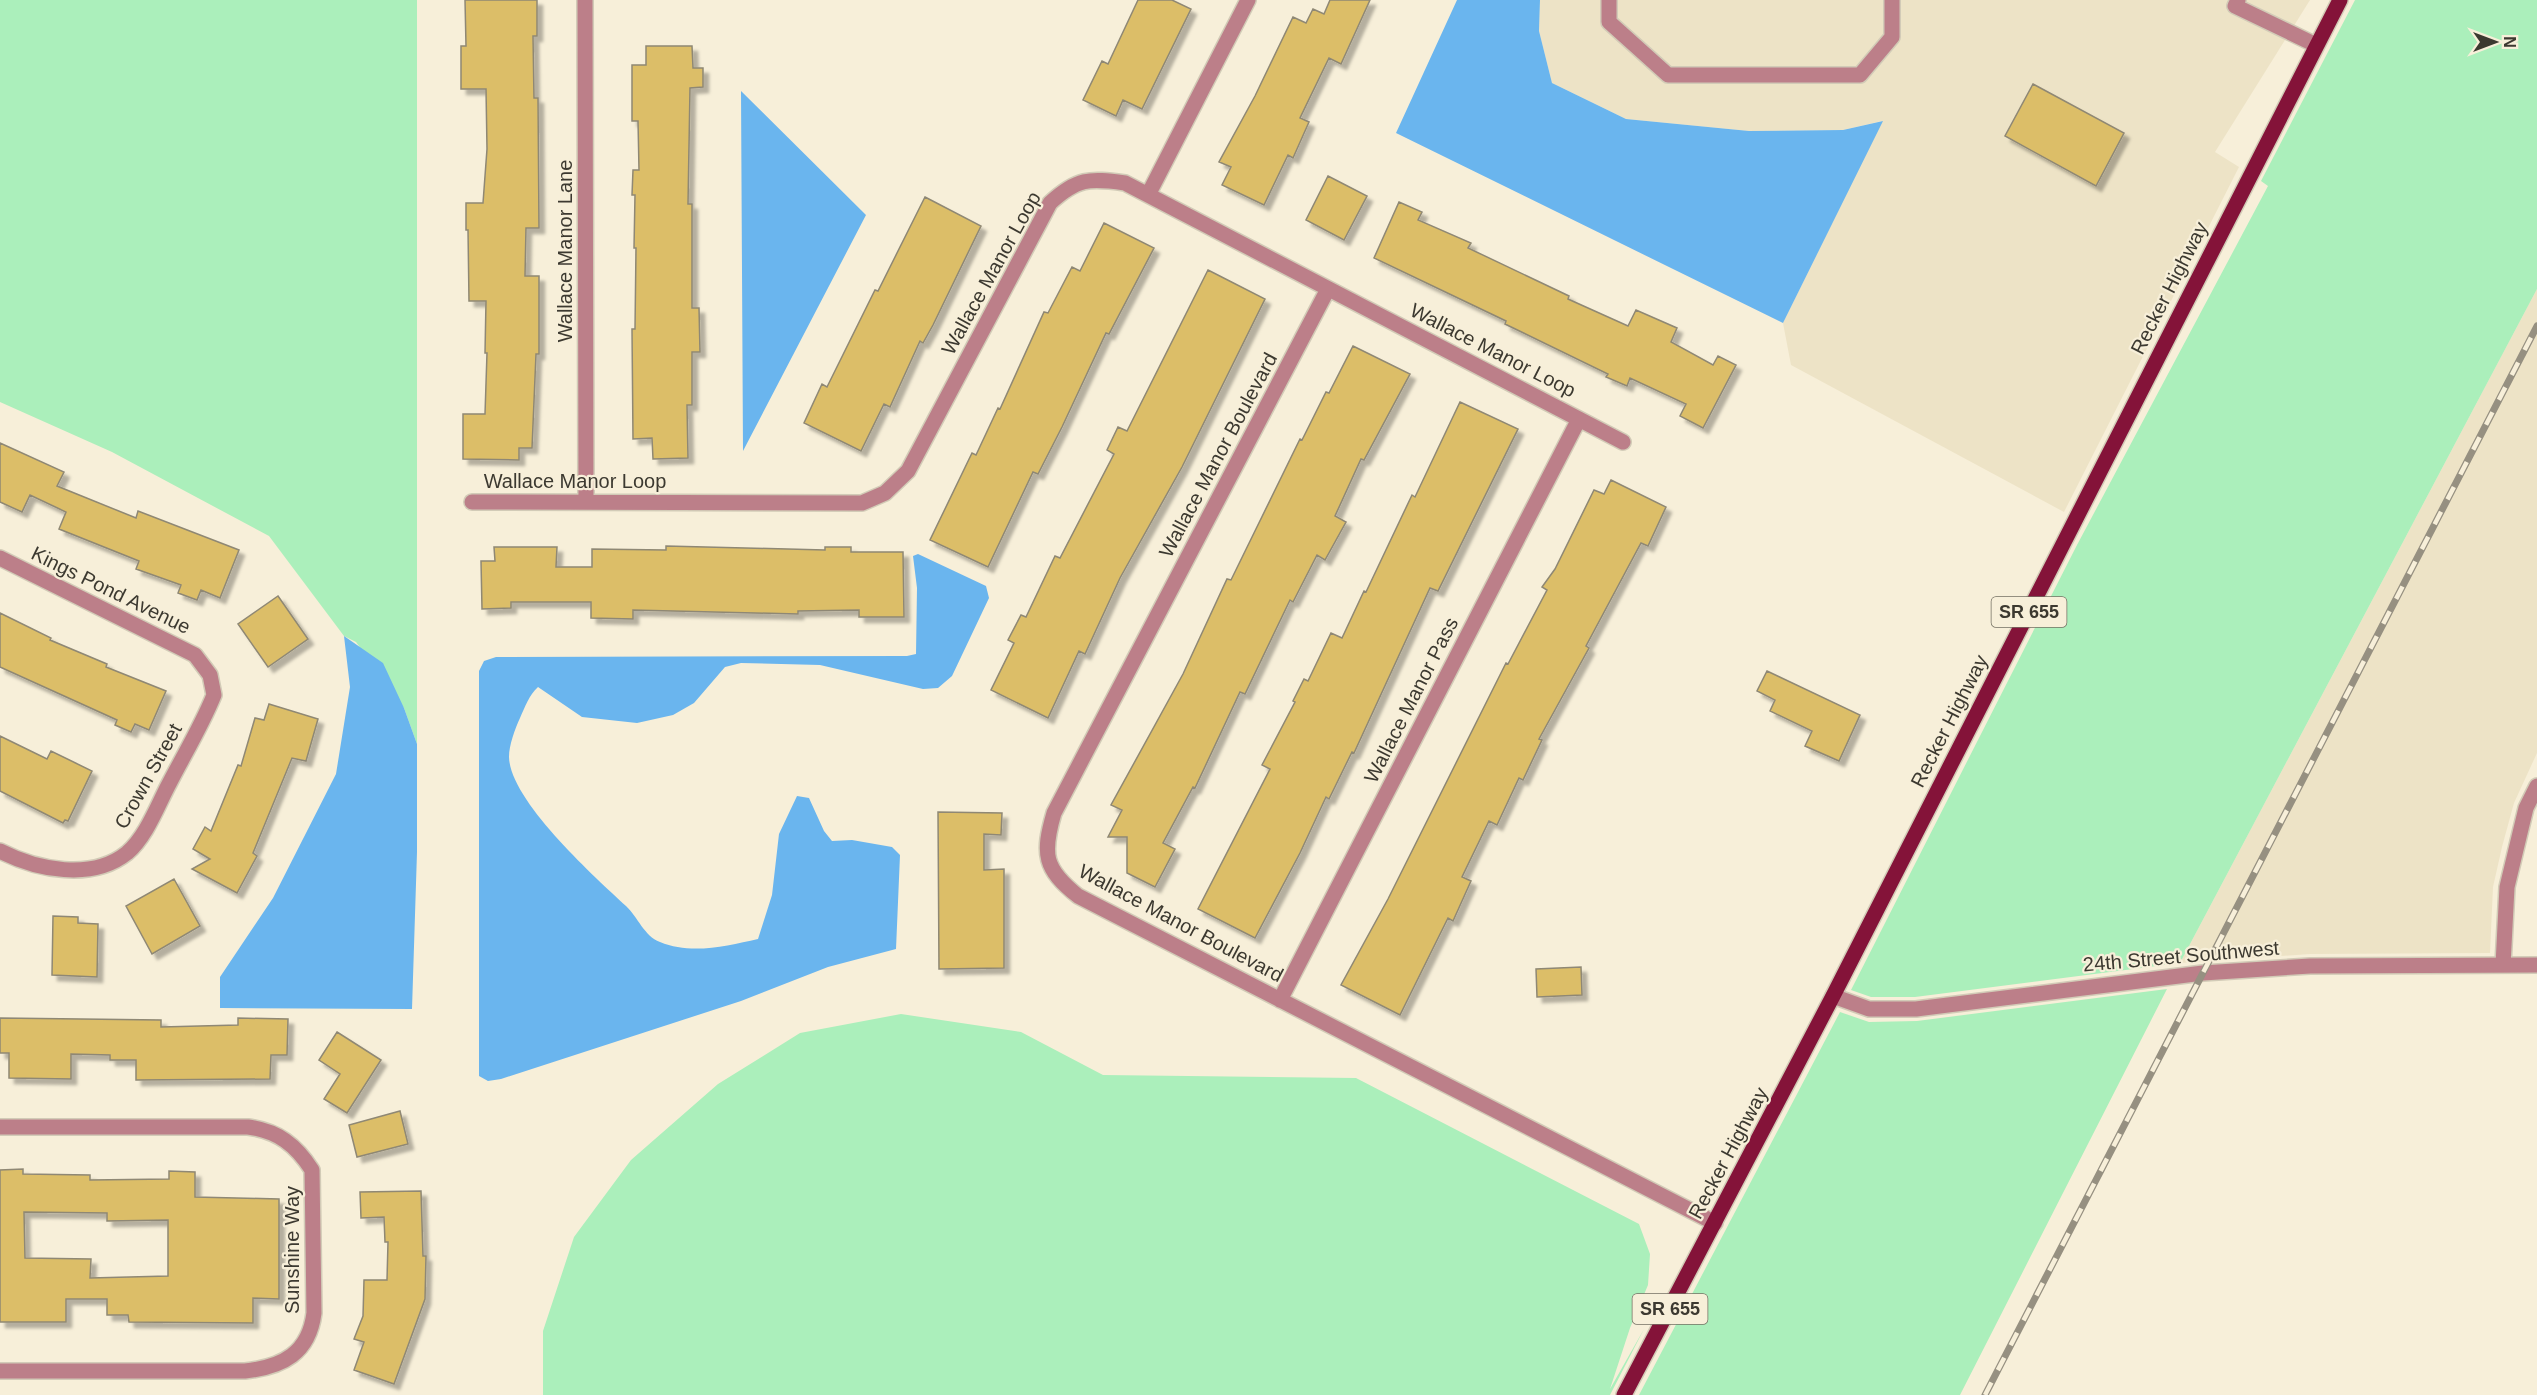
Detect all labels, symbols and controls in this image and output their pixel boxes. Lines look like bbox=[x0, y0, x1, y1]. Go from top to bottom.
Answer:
north arrow bbox=[2465, 12, 2525, 72]
text: N bbox=[2501, 36, 2518, 48]
street label: Wallace Manor Lane bbox=[554, 160, 576, 342]
street label: Wallace Manor Loop bbox=[937, 188, 1045, 358]
street label: Recker Highway bbox=[2126, 218, 2212, 358]
street label: Wallace Manor Loop bbox=[1407, 299, 1579, 401]
street label: Wallace Manor Boulevard bbox=[1155, 349, 1281, 561]
street label: Wallace Manor Loop bbox=[484, 470, 666, 492]
street label: Kings Pond Avenue bbox=[28, 542, 194, 638]
road number: SR 655 bbox=[1992, 597, 2066, 627]
street label: Wallace Manor Pass bbox=[1360, 614, 1462, 786]
street label: Recker Highway bbox=[1906, 651, 1992, 791]
street label: Crown Street bbox=[110, 719, 186, 832]
street label: Wallace Manor Boulevard bbox=[1075, 860, 1287, 986]
street label: 24th Street Southwest bbox=[2082, 936, 2280, 976]
street label: Recker Highway bbox=[1684, 1084, 1772, 1222]
street label: Sunshine Way bbox=[281, 1186, 303, 1314]
road number: SR 655 bbox=[1632, 1294, 1708, 1324]

